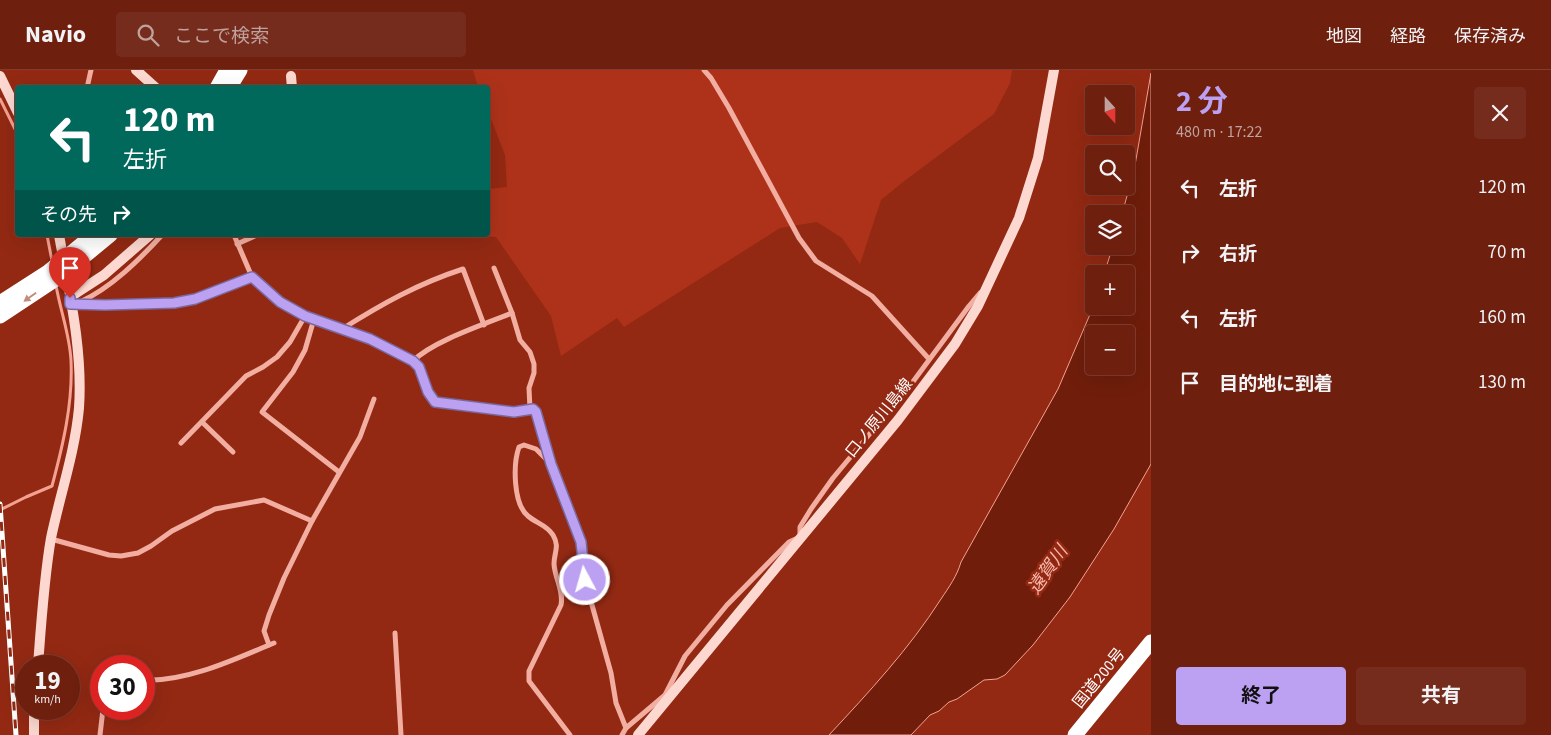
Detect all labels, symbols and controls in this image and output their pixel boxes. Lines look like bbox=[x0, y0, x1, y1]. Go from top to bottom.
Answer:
search box bbox=[116, 12, 466, 57]
text: Navio bbox=[25, 17, 86, 52]
icon: search bbox=[134, 21, 162, 49]
text: ここで検索 bbox=[174, 23, 269, 50]
text: 地図 bbox=[1326, 24, 1362, 49]
text: 経路 bbox=[1390, 24, 1426, 49]
text: 保存済み bbox=[1454, 24, 1526, 49]
text: 2 分 bbox=[1176, 80, 1228, 123]
north arrow bbox=[1085, 85, 1135, 135]
map controls bbox=[1085, 85, 1135, 375]
button: close bbox=[1474, 87, 1526, 139]
text: 120 m bbox=[123, 95, 215, 145]
icon: left bbox=[40, 105, 105, 170]
text: 480 m · 17:22 bbox=[1176, 121, 1263, 143]
text: 左折 bbox=[123, 144, 167, 176]
button: search bbox=[1085, 145, 1135, 195]
icon: left bbox=[1176, 174, 1204, 202]
text: 120 m bbox=[1478, 174, 1526, 201]
text: 左折 bbox=[1219, 176, 1257, 203]
icon: right bbox=[107, 200, 135, 228]
text: その先 bbox=[40, 202, 97, 229]
button: layers bbox=[1085, 205, 1135, 255]
icon: right bbox=[1176, 239, 1204, 267]
text: 70 m bbox=[1488, 239, 1526, 266]
text: 右折 bbox=[1219, 241, 1257, 268]
pin bbox=[49, 247, 91, 298]
icon: arrive bbox=[56, 254, 84, 282]
button: + bbox=[1085, 265, 1135, 315]
one-way arrow bbox=[23, 292, 37, 302]
icon: left bbox=[1176, 304, 1204, 332]
text: 160 m bbox=[1478, 304, 1526, 331]
text: 左折 bbox=[1219, 306, 1257, 333]
button: − bbox=[1085, 325, 1135, 375]
icon: arrive bbox=[1176, 369, 1204, 397]
text: 130 m bbox=[1478, 369, 1526, 396]
text: 目的地に到着 bbox=[1219, 371, 1333, 398]
street label: 口ノ原川島線 bbox=[840, 374, 918, 462]
water label: 遠賀川 bbox=[1022, 539, 1075, 599]
position arrow bbox=[558, 553, 610, 605]
street label: 国道200号 bbox=[1068, 643, 1130, 713]
speed limit sign: 30 bbox=[90, 655, 155, 720]
text: 19 bbox=[34, 663, 61, 699]
button: 終了 bbox=[1176, 667, 1346, 725]
button: 共有 bbox=[1356, 667, 1526, 725]
text: km/h bbox=[34, 691, 61, 708]

